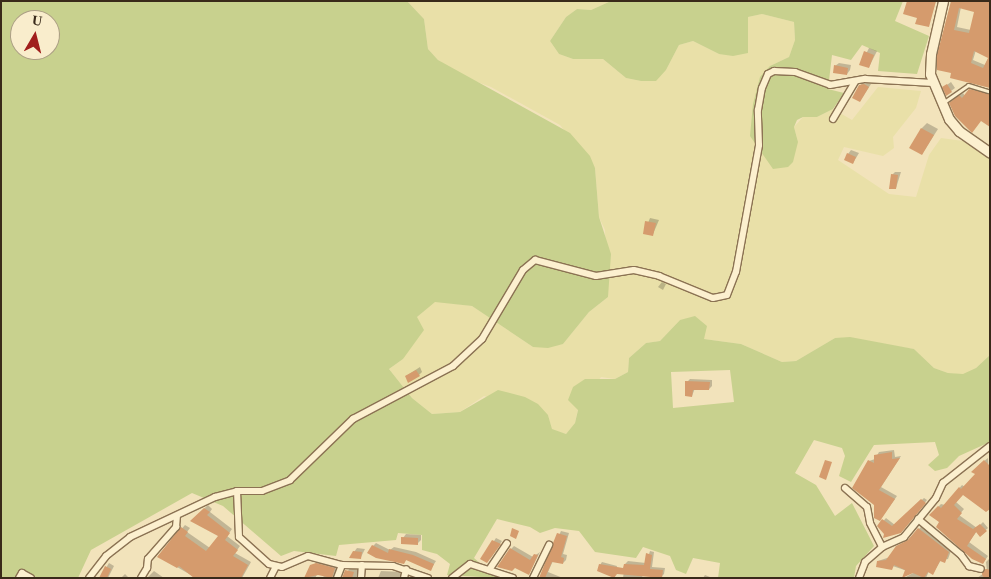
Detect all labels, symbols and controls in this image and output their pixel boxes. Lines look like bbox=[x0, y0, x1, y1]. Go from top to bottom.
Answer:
north arrow bbox=[10, 10, 60, 60]
text: U bbox=[31, 13, 43, 29]

